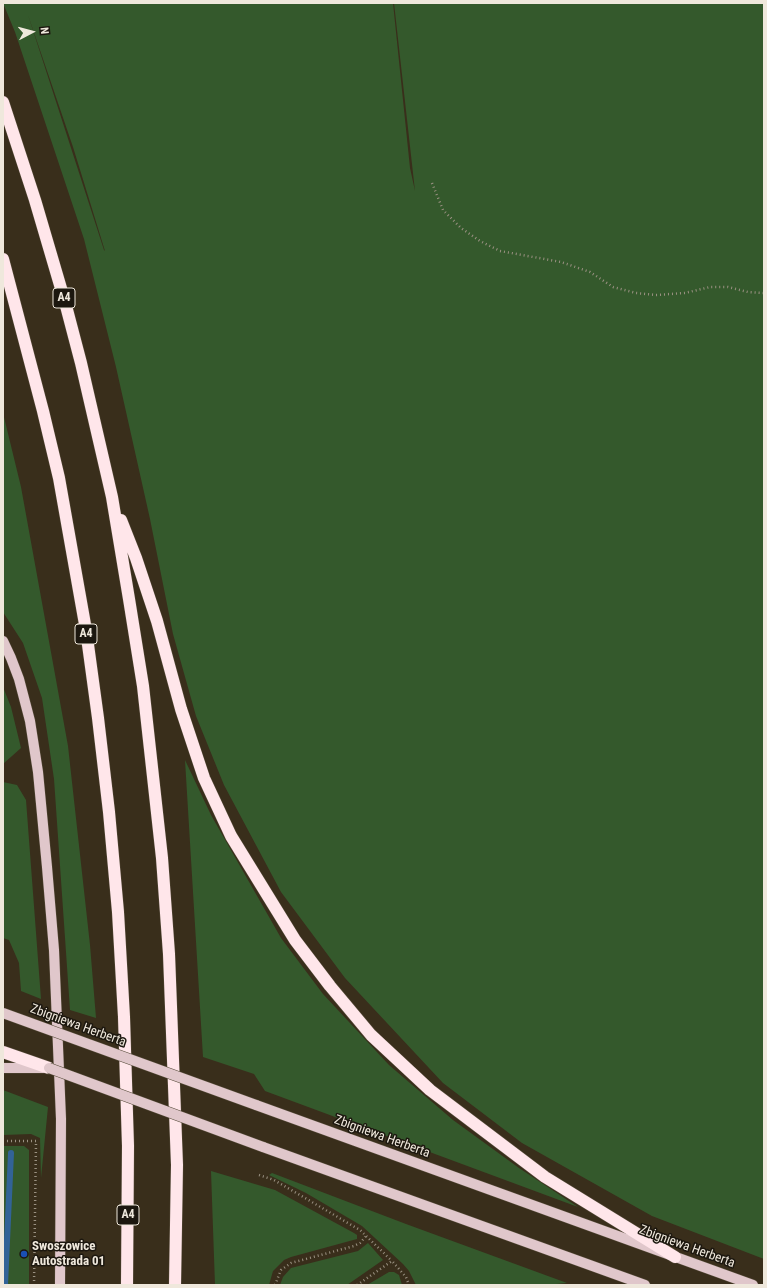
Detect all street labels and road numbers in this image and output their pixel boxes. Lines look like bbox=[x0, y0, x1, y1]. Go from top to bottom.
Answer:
road number: A4 bbox=[53, 288, 75, 308]
road number: A4 bbox=[75, 624, 97, 644]
street label: Zbigniewa Herberta bbox=[28, 1001, 128, 1051]
street label: Zbigniewa Herberta bbox=[332, 1112, 432, 1162]
road number: A4 bbox=[117, 1205, 139, 1225]
street label: Zbigniewa Herberta bbox=[637, 1222, 737, 1272]

